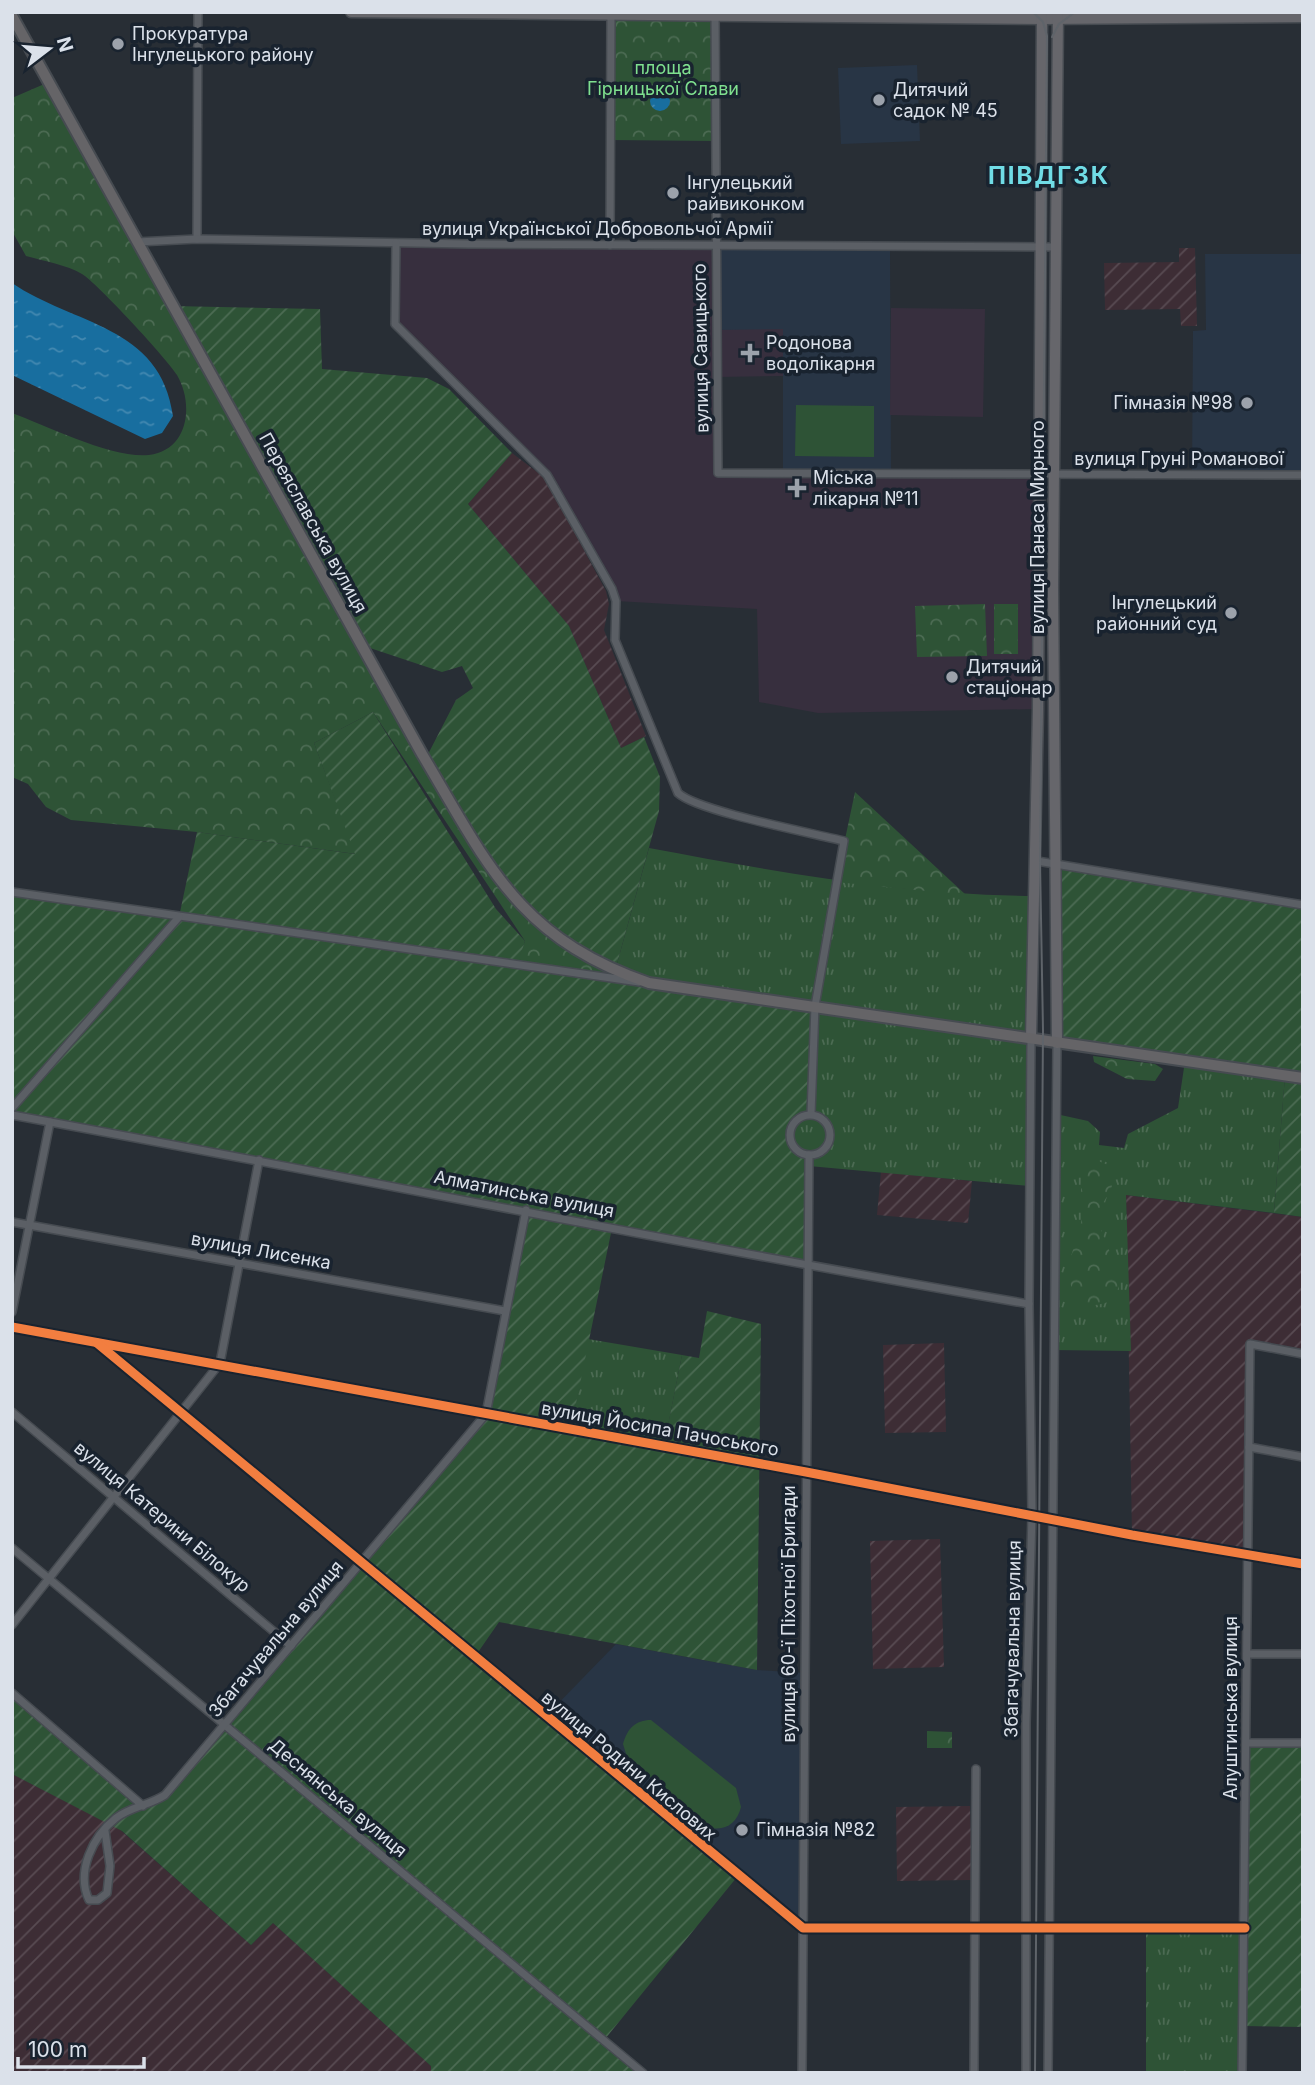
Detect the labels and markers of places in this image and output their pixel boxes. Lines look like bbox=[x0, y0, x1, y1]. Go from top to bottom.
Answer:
place label: Прокуратура Інгулецького району bbox=[132, 23, 314, 65]
marker: Прокуратура Інгулецького району bbox=[110, 36, 126, 52]
place label: Дитячий садок № 45 bbox=[893, 79, 998, 121]
marker: Дитячий садок № 45 bbox=[871, 92, 887, 108]
place label: Інгулецький райвиконком bbox=[687, 172, 805, 214]
marker: Інгулецький райвиконком bbox=[665, 185, 681, 201]
place label: Родонова водолікарня bbox=[766, 332, 875, 374]
marker: Родонова водолікарня bbox=[740, 343, 760, 363]
place label: Гімназія №98 bbox=[1113, 392, 1233, 413]
marker: Гімназія №98 bbox=[1239, 395, 1255, 411]
place label: Міська лікарня №11 bbox=[813, 467, 919, 509]
marker: Міська лікарня №11 bbox=[787, 478, 807, 498]
place label: Інгулецький районний суд bbox=[1096, 592, 1217, 634]
marker: Інгулецький районний суд bbox=[1223, 605, 1239, 621]
place label: Дитячий стаціонар bbox=[966, 656, 1052, 698]
marker: Дитячий стаціонар bbox=[944, 669, 960, 685]
place label: Гімназія №82 bbox=[756, 1819, 875, 1840]
marker: Гімназія №82 bbox=[734, 1822, 750, 1838]

